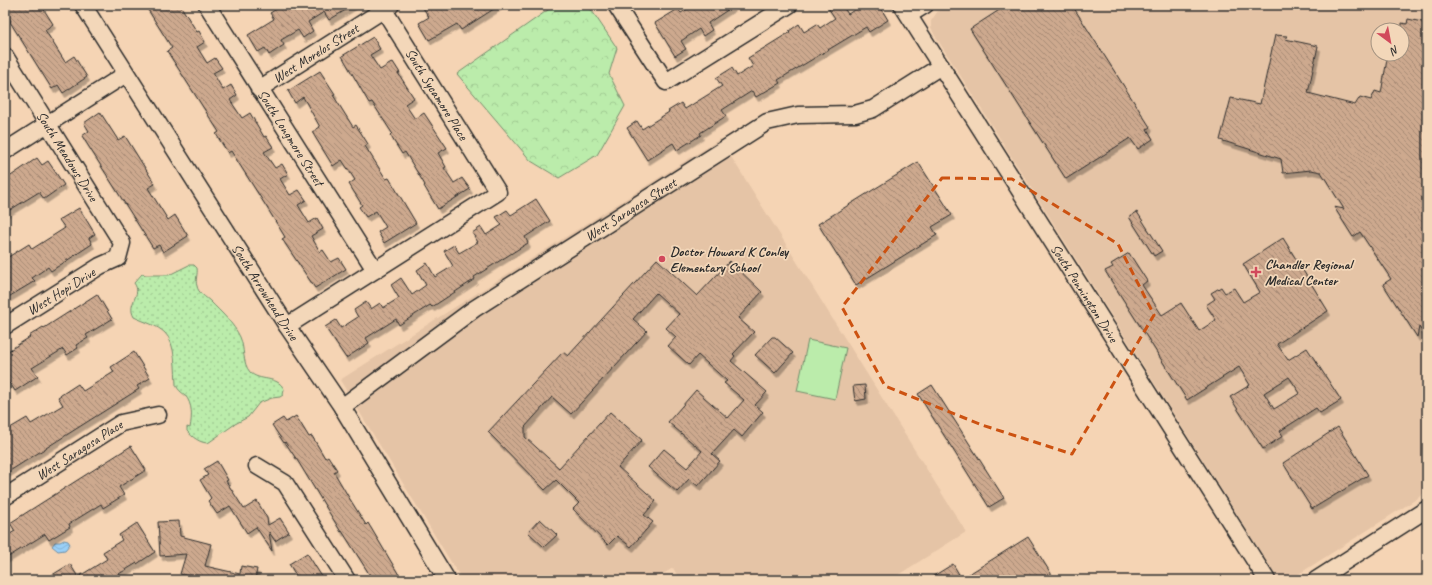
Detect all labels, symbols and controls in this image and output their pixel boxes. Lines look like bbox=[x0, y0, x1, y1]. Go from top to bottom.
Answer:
street label: West Morelos Street bbox=[270, 19, 363, 87]
north arrow bbox=[1370, 22, 1410, 62]
text: N bbox=[1387, 43, 1402, 59]
street label: South Sycamore Place bbox=[402, 45, 472, 144]
street label: South Longmore Street bbox=[254, 87, 329, 191]
street label: South Meadows Drive bbox=[33, 108, 102, 206]
street label: West Saragosa Street bbox=[582, 173, 681, 245]
street label: South Arrowhead Drive bbox=[228, 241, 303, 345]
street label: South Pennington Drive bbox=[1047, 241, 1123, 347]
place label: Doctor Howard K Conley Elementary School bbox=[670, 243, 790, 276]
marker: Doctor Howard K Conley Elementary School bbox=[657, 254, 667, 264]
place label: Chandler Regional Medical Center bbox=[1265, 256, 1355, 289]
street label: West Hopi Drive bbox=[24, 263, 100, 319]
marker: Chandler Regional Medical Center bbox=[1250, 266, 1262, 278]
street label: West Saragosa Place bbox=[33, 416, 127, 484]

